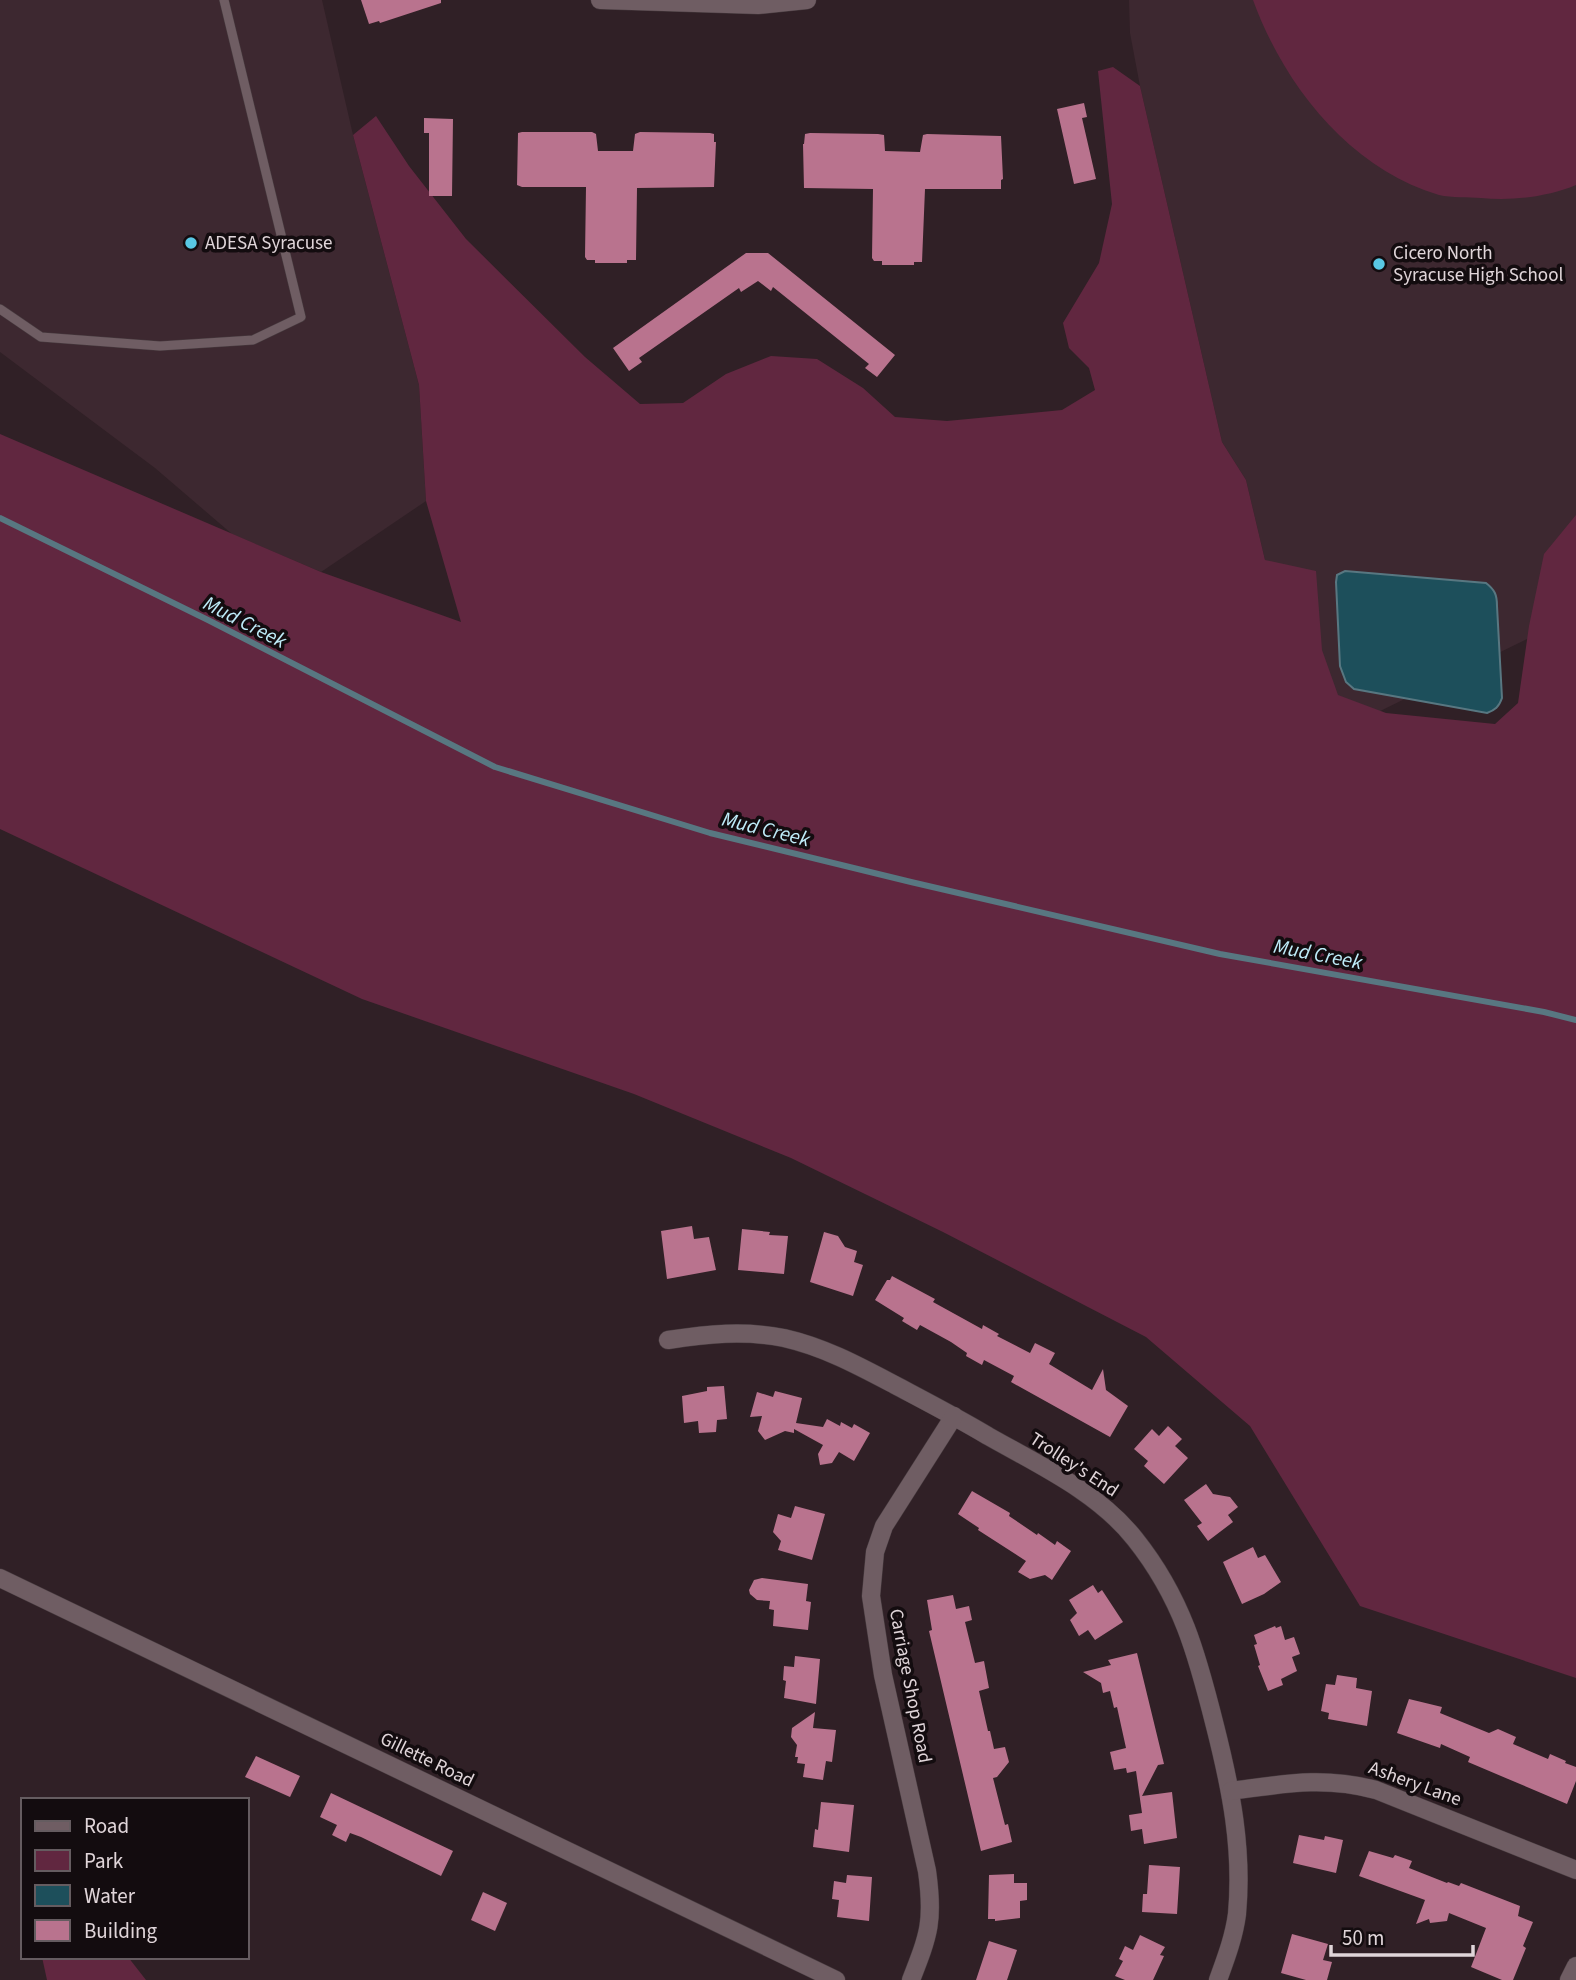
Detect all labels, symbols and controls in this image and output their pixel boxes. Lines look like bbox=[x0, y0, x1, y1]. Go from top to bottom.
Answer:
place label: ADESA Syracuse bbox=[205, 230, 332, 257]
marker: ADESA Syracuse bbox=[183, 235, 199, 251]
place label: Cicero North Syracuse High School bbox=[1393, 240, 1563, 289]
marker: Cicero North Syracuse High School bbox=[1371, 256, 1387, 272]
water label: Mud Creek bbox=[198, 588, 293, 656]
water label: Mud Creek bbox=[719, 804, 814, 855]
water label: Mud Creek bbox=[1271, 931, 1366, 977]
street label: Trolley's End bbox=[1024, 1426, 1124, 1504]
street label: Carriage Shop Road bbox=[882, 1607, 938, 1765]
street label: Gillette Road bbox=[375, 1726, 479, 1794]
street label: Ashery Lane bbox=[1365, 1755, 1465, 1813]
legend bbox=[21, 1798, 248, 1959]
text: Road bbox=[84, 1811, 129, 1841]
text: Park bbox=[84, 1846, 124, 1876]
text: Water bbox=[84, 1881, 136, 1911]
scale bar bbox=[1331, 1913, 1473, 1957]
text: Building bbox=[84, 1916, 158, 1946]
text: 50 m bbox=[1342, 1923, 1384, 1953]

